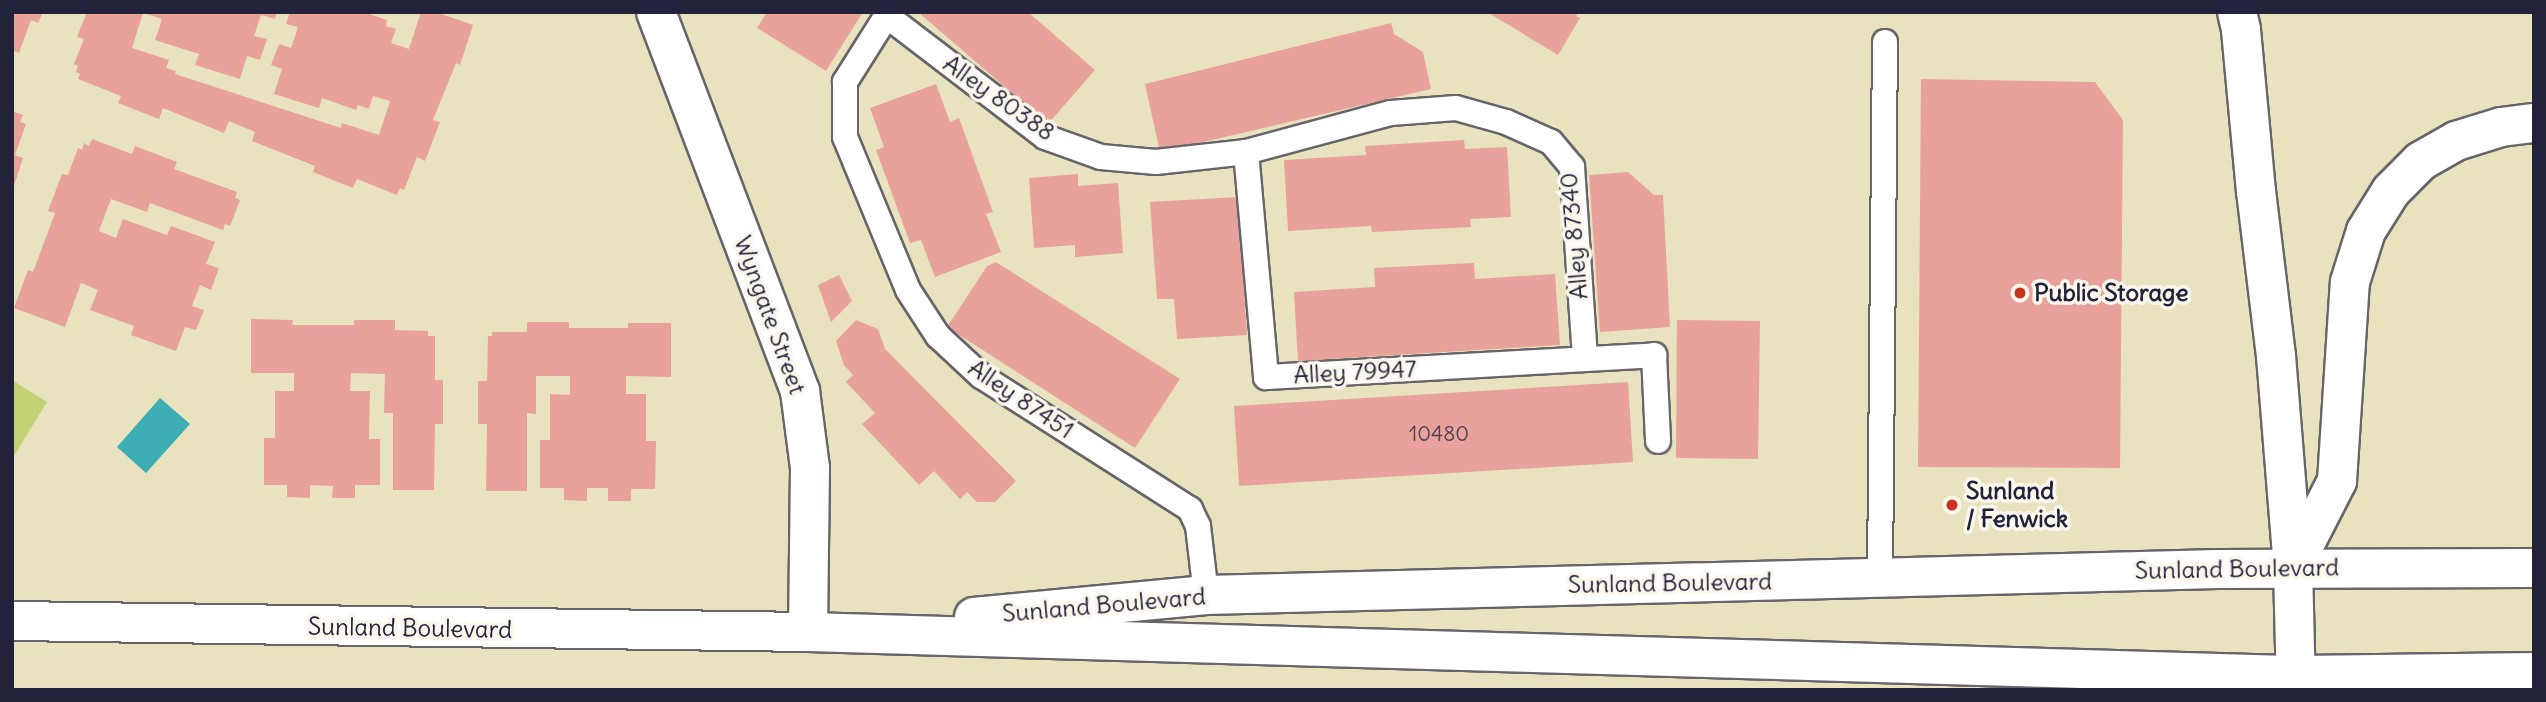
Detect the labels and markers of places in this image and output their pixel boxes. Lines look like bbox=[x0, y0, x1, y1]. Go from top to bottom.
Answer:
place label: Public Storage bbox=[2034, 279, 2188, 307]
marker: Public Storage bbox=[2012, 285, 2028, 301]
place label: Sunland / Fenwick bbox=[1966, 477, 2068, 533]
marker: Sunland / Fenwick bbox=[1944, 497, 1960, 513]

